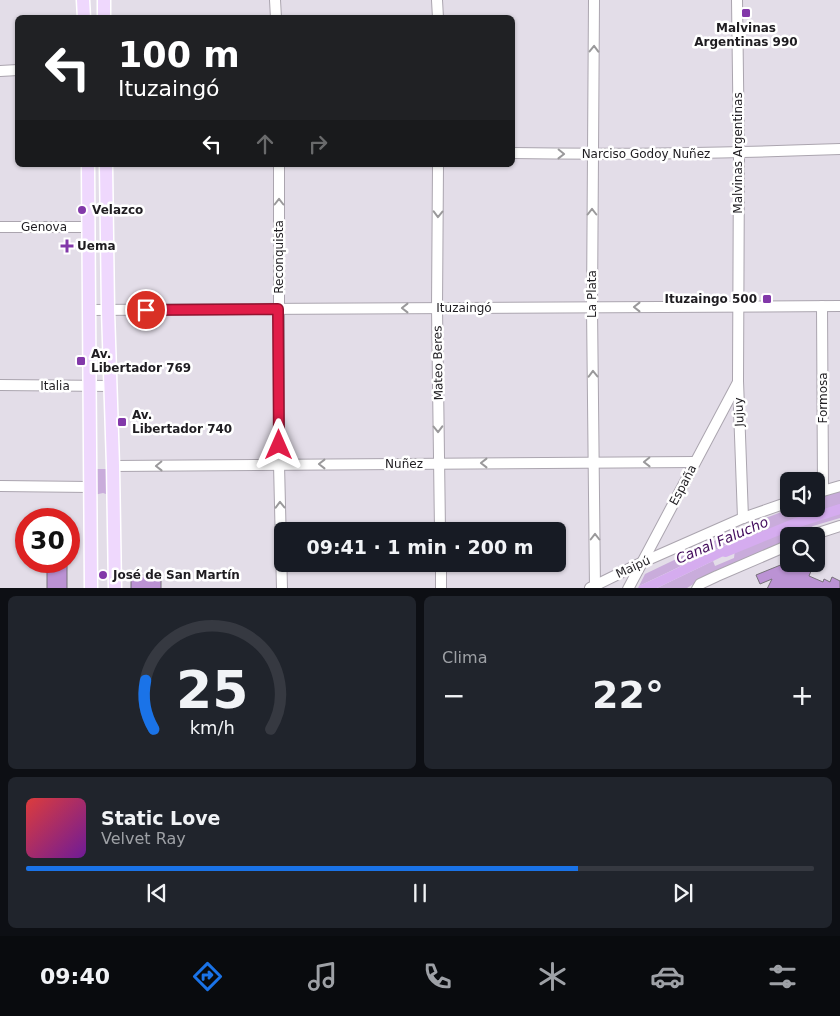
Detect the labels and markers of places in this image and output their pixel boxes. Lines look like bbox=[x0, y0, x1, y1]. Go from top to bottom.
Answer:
marker: Malvinas Argentinas 990 bbox=[740, 7, 752, 19]
place label: Malvinas Argentinas 990 bbox=[694, 21, 798, 49]
place label: Velazco bbox=[92, 203, 143, 217]
marker: Velazco bbox=[76, 204, 88, 216]
place label: Uema bbox=[77, 239, 115, 253]
marker: Uema bbox=[61, 240, 73, 252]
pin bbox=[125, 289, 167, 331]
place label: Ituzaingo 500 bbox=[664, 292, 757, 306]
marker: Ituzaingo 500 bbox=[761, 293, 773, 305]
place label: Av. Libertador 769 bbox=[91, 347, 191, 375]
marker: Av. Libertador 769 bbox=[75, 355, 87, 367]
place label: Av. Libertador 740 bbox=[132, 408, 232, 436]
marker: Av. Libertador 740 bbox=[116, 416, 128, 428]
place label: José de San Martín bbox=[112, 568, 240, 582]
marker: José de San Martín bbox=[97, 569, 109, 581]

